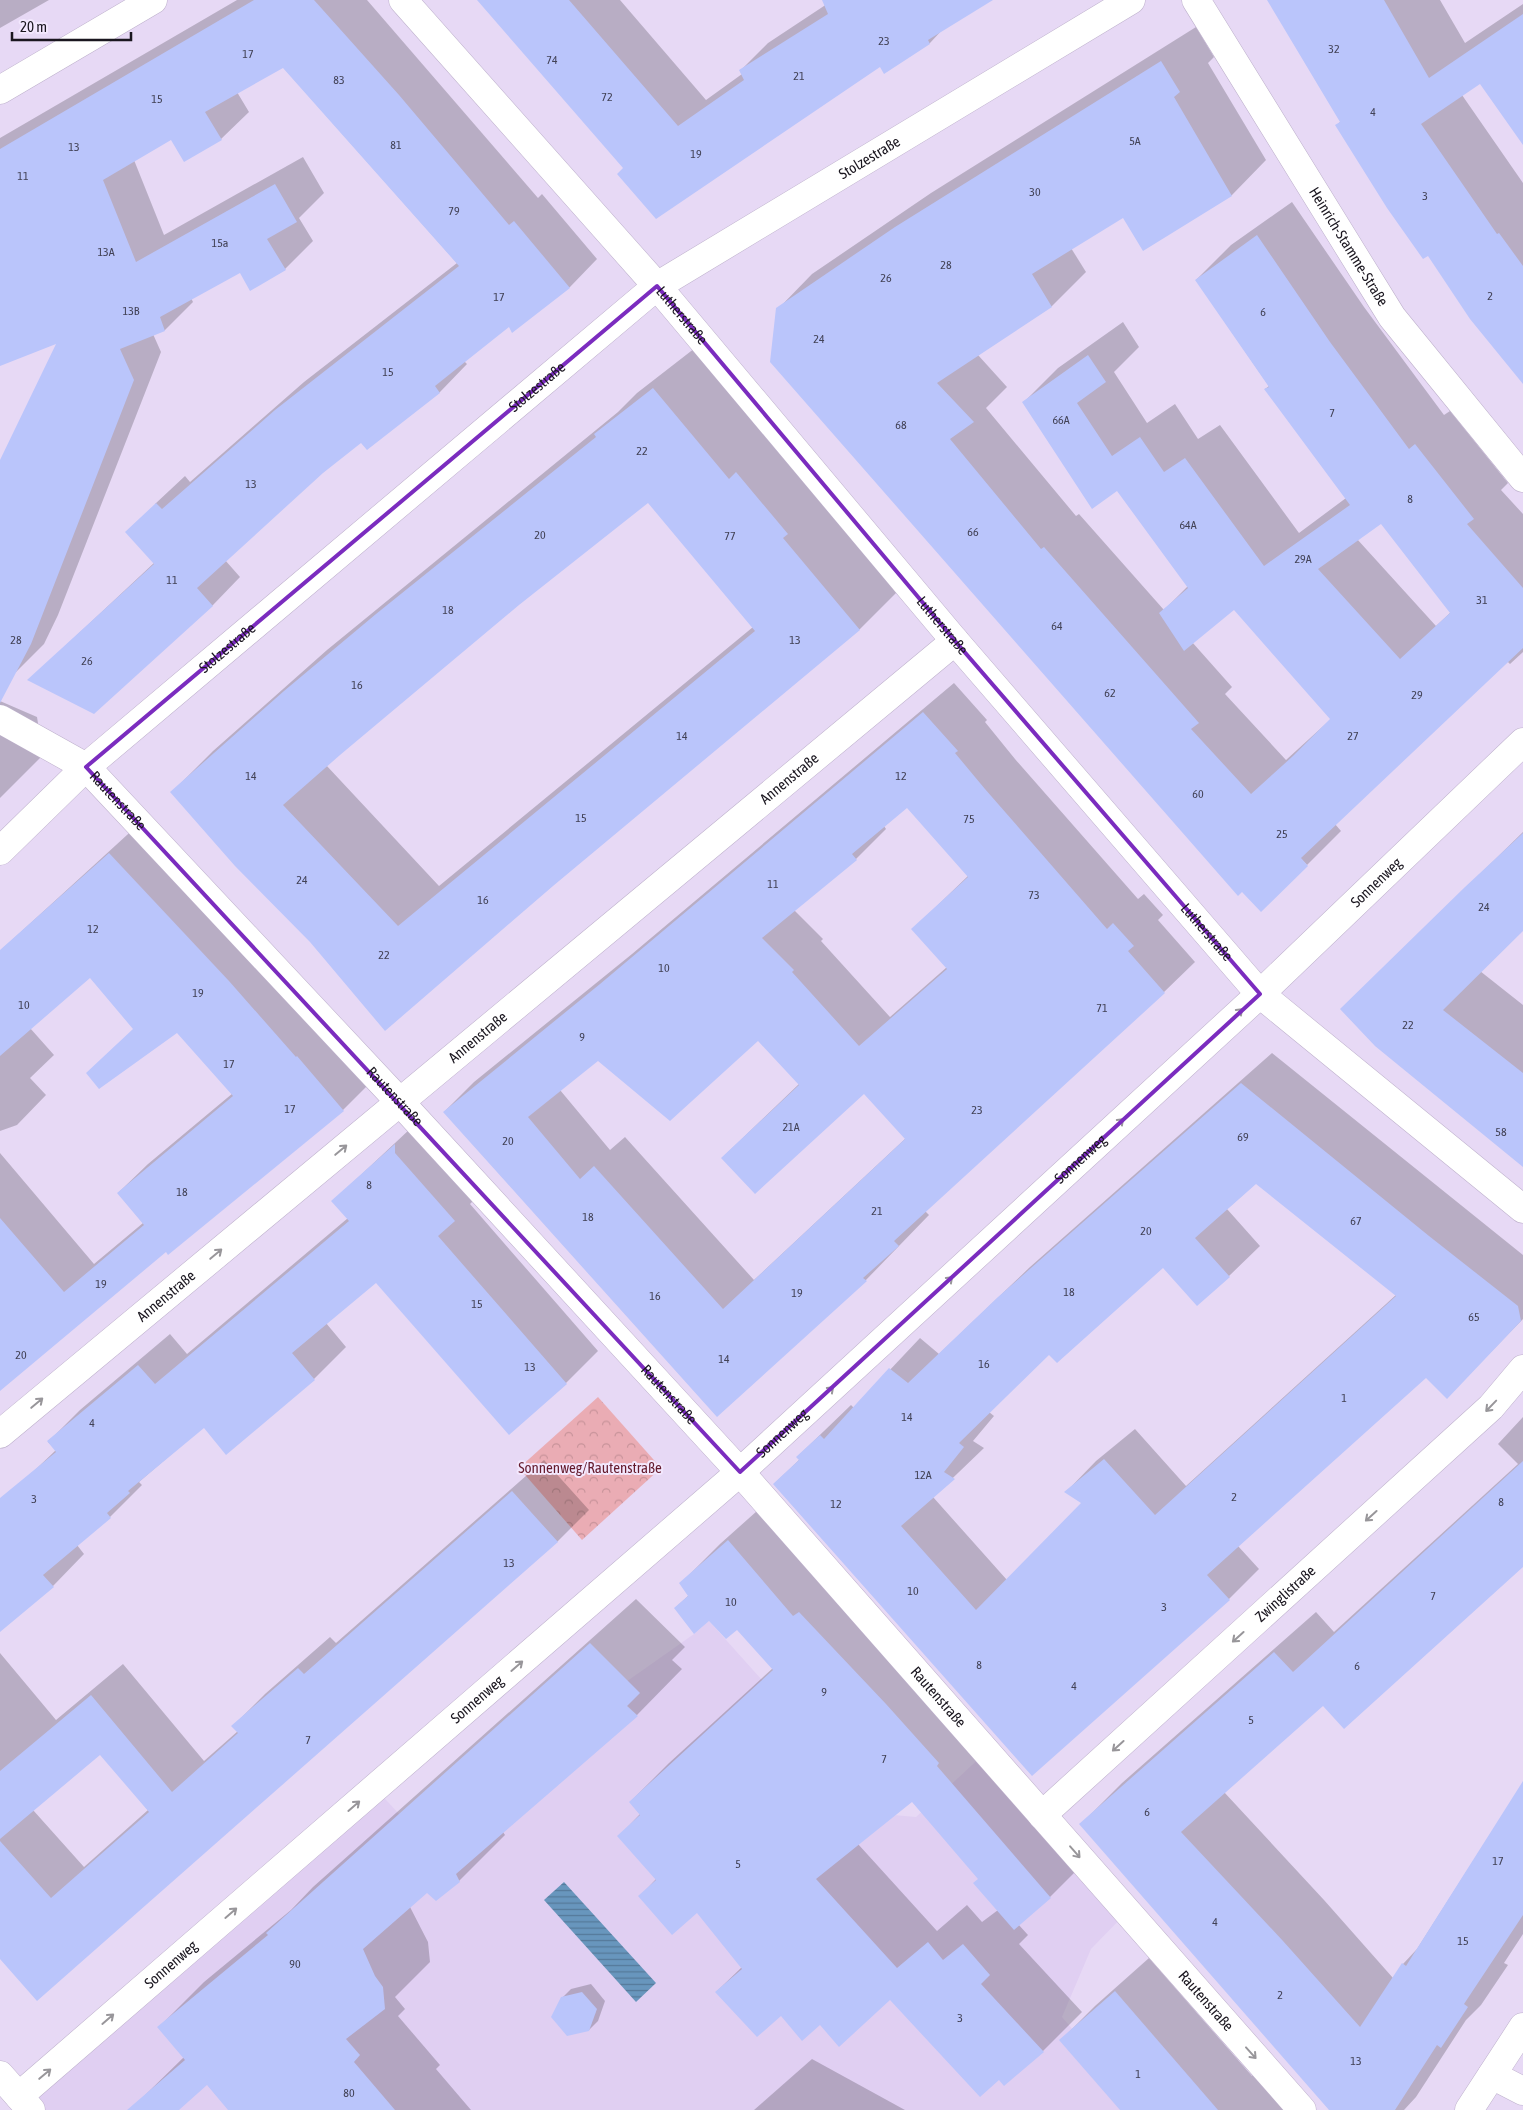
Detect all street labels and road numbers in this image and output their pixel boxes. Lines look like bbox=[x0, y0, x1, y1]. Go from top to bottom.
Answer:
street label: Stolzestraße bbox=[836, 132, 903, 182]
street label: Heinrich-Stamme-Straße bbox=[1306, 184, 1392, 309]
street label: Lutherstraße bbox=[653, 283, 711, 348]
street label: Stolzestraße bbox=[505, 358, 568, 415]
street label: Lutherstraße bbox=[913, 593, 972, 658]
street label: Stolzestraße bbox=[195, 619, 259, 676]
street label: Annenstraße bbox=[756, 749, 822, 807]
street label: Rautenstraße bbox=[86, 768, 150, 834]
street label: Sonnenweg bbox=[1347, 853, 1405, 910]
street label: Lutherstraße bbox=[1178, 900, 1237, 964]
street label: Annenstraße bbox=[445, 1008, 510, 1066]
street label: Rautenstraße bbox=[363, 1063, 427, 1129]
street label: Sonnenweg bbox=[1051, 1130, 1110, 1187]
street label: Annenstraße bbox=[133, 1266, 199, 1325]
street label: Rautenstraße bbox=[638, 1361, 701, 1428]
street label: Sonnenweg bbox=[753, 1404, 812, 1461]
street label: Zwinglistraße bbox=[1252, 1562, 1319, 1625]
street label: Rautenstraße bbox=[908, 1663, 970, 1730]
street label: Sonnenweg bbox=[447, 1671, 507, 1726]
street label: Sonnenweg bbox=[141, 1936, 201, 1991]
street label: Rautenstraße bbox=[1175, 1967, 1237, 2034]

